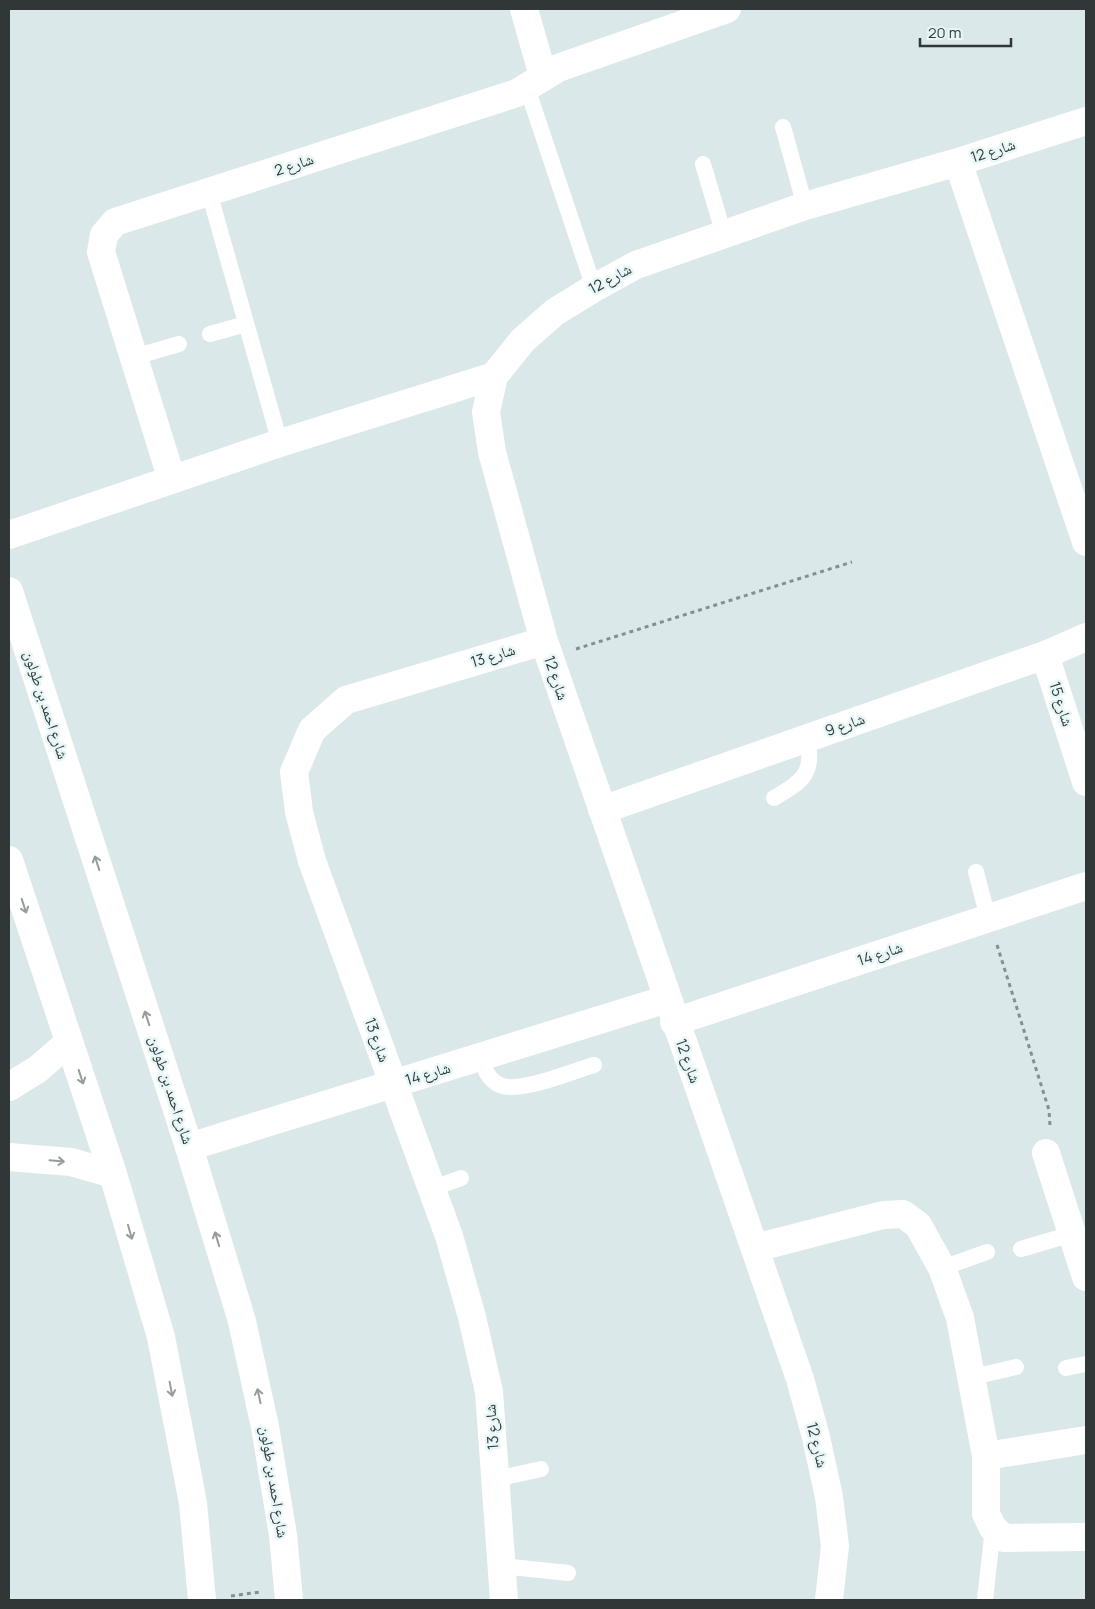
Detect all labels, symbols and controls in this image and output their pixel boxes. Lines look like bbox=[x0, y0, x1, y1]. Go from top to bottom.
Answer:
scale bar bbox=[920, 15, 1011, 47]
text: 20 m bbox=[928, 22, 961, 43]
street label: شارع 12 bbox=[968, 133, 1018, 168]
street label: شارع 2 bbox=[272, 148, 316, 181]
street label: شارع 12 bbox=[585, 258, 635, 299]
street label: شارع 13 bbox=[468, 639, 518, 672]
street label: شارع احمد بن طولون bbox=[19, 648, 74, 762]
street label: شارع 12 bbox=[539, 653, 574, 703]
street label: شارع 15 bbox=[1044, 679, 1079, 729]
street label: شارع 9 bbox=[822, 708, 868, 741]
one-way arrow bbox=[92, 856, 101, 871]
one-way arrow bbox=[20, 898, 29, 913]
street label: شارع 14 bbox=[855, 936, 905, 971]
one-way arrow bbox=[142, 1010, 152, 1026]
street label: شارع 13 bbox=[360, 1015, 395, 1065]
street label: شارع احمد بن طولون bbox=[144, 1033, 199, 1147]
street label: شارع 12 bbox=[671, 1036, 706, 1086]
street label: شارع 14 bbox=[403, 1057, 453, 1090]
one-way arrow bbox=[77, 1069, 86, 1084]
one-way arrow bbox=[49, 1156, 65, 1166]
one-way arrow bbox=[125, 1224, 135, 1240]
one-way arrow bbox=[212, 1232, 222, 1248]
one-way arrow bbox=[167, 1381, 176, 1397]
one-way arrow bbox=[253, 1389, 263, 1405]
street label: شارع 13 bbox=[479, 1403, 504, 1451]
street label: شارع 12 bbox=[802, 1420, 833, 1470]
street label: شارع احمد بن طولون bbox=[255, 1425, 294, 1539]

